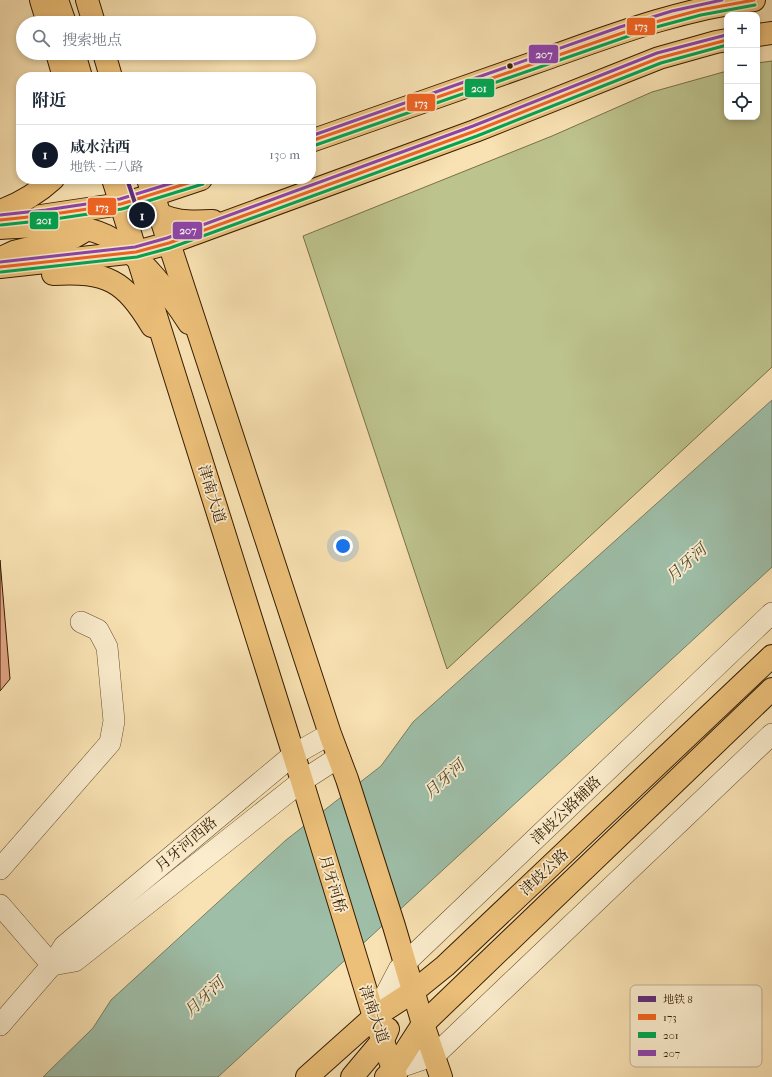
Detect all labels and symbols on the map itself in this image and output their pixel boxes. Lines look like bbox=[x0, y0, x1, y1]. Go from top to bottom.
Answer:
line badge: 173 bbox=[626, 17, 656, 36]
text: 173 bbox=[634, 20, 648, 33]
line badge: 207 bbox=[528, 44, 559, 64]
text: 207 bbox=[535, 48, 553, 61]
unlabelled marker bbox=[505, 61, 515, 71]
line badge: 201 bbox=[464, 78, 495, 98]
text: 201 bbox=[471, 82, 487, 95]
line badge: 173 bbox=[406, 93, 436, 112]
text: 173 bbox=[414, 97, 428, 110]
line badge: 173 bbox=[87, 197, 117, 216]
pin: 1 bbox=[129, 200, 155, 230]
text: 173 bbox=[95, 201, 109, 214]
line badge: 201 bbox=[29, 211, 59, 230]
text: 201 bbox=[36, 214, 52, 227]
line badge: 207 bbox=[172, 221, 203, 240]
text: 207 bbox=[179, 224, 197, 237]
street label: 津南大道 bbox=[195, 463, 229, 525]
your location bbox=[333, 536, 353, 556]
water label: 月牙河 bbox=[662, 538, 712, 586]
water label: 月牙河 bbox=[420, 754, 470, 802]
street label: 津歧公路辅路 bbox=[527, 772, 605, 848]
street label: 月牙河西路 bbox=[151, 813, 221, 875]
street label: 津歧公路 bbox=[516, 845, 572, 899]
street label: 月牙河桥 bbox=[316, 853, 350, 915]
water label: 月牙河 bbox=[180, 972, 230, 1020]
street label: 津南大道 bbox=[356, 983, 392, 1045]
legend bbox=[630, 985, 762, 1067]
text: 地铁 8 bbox=[663, 993, 693, 1006]
text: 173 bbox=[663, 1011, 677, 1024]
text: 201 bbox=[663, 1029, 679, 1042]
text: 207 bbox=[663, 1047, 680, 1060]

